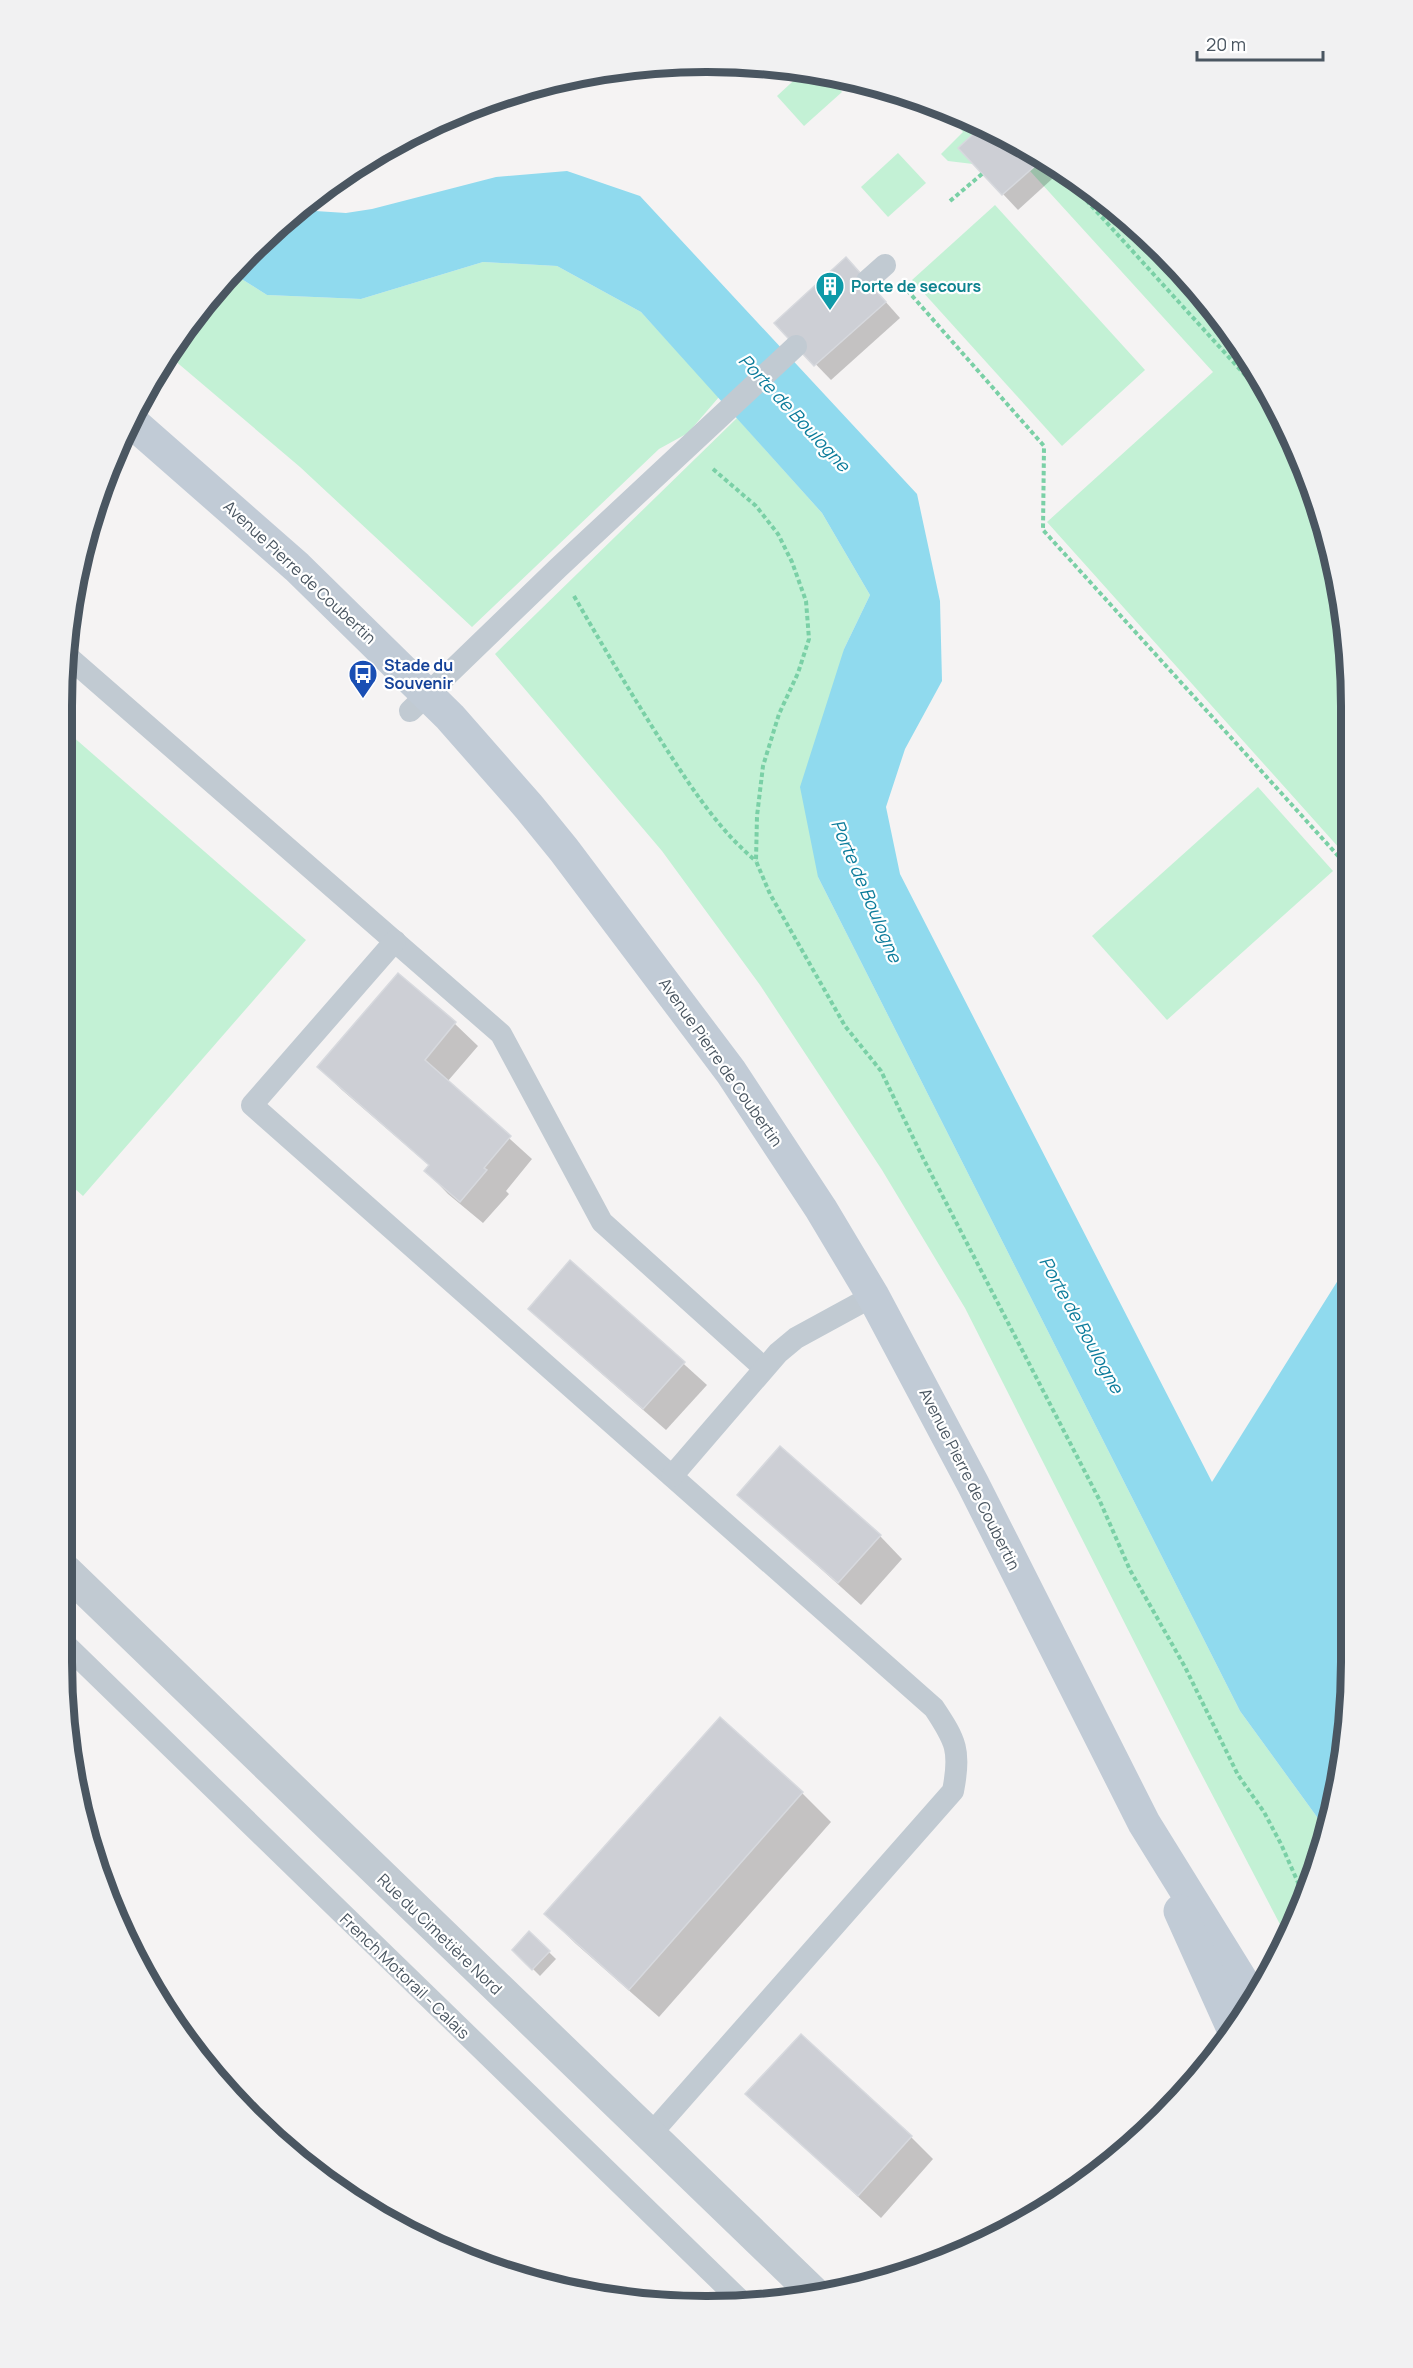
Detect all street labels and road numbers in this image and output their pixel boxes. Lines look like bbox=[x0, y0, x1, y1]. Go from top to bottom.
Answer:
street label: Avenue Pierre de Coubertin bbox=[219, 495, 381, 649]
street label: Avenue Pierre de Coubertin bbox=[654, 973, 788, 1151]
street label: Avenue Pierre de Coubertin bbox=[914, 1384, 1026, 1574]
street label: Rue du Cimetière Nord bbox=[373, 1869, 507, 1999]
street label: French Motorail - Calais bbox=[335, 1908, 475, 2044]

